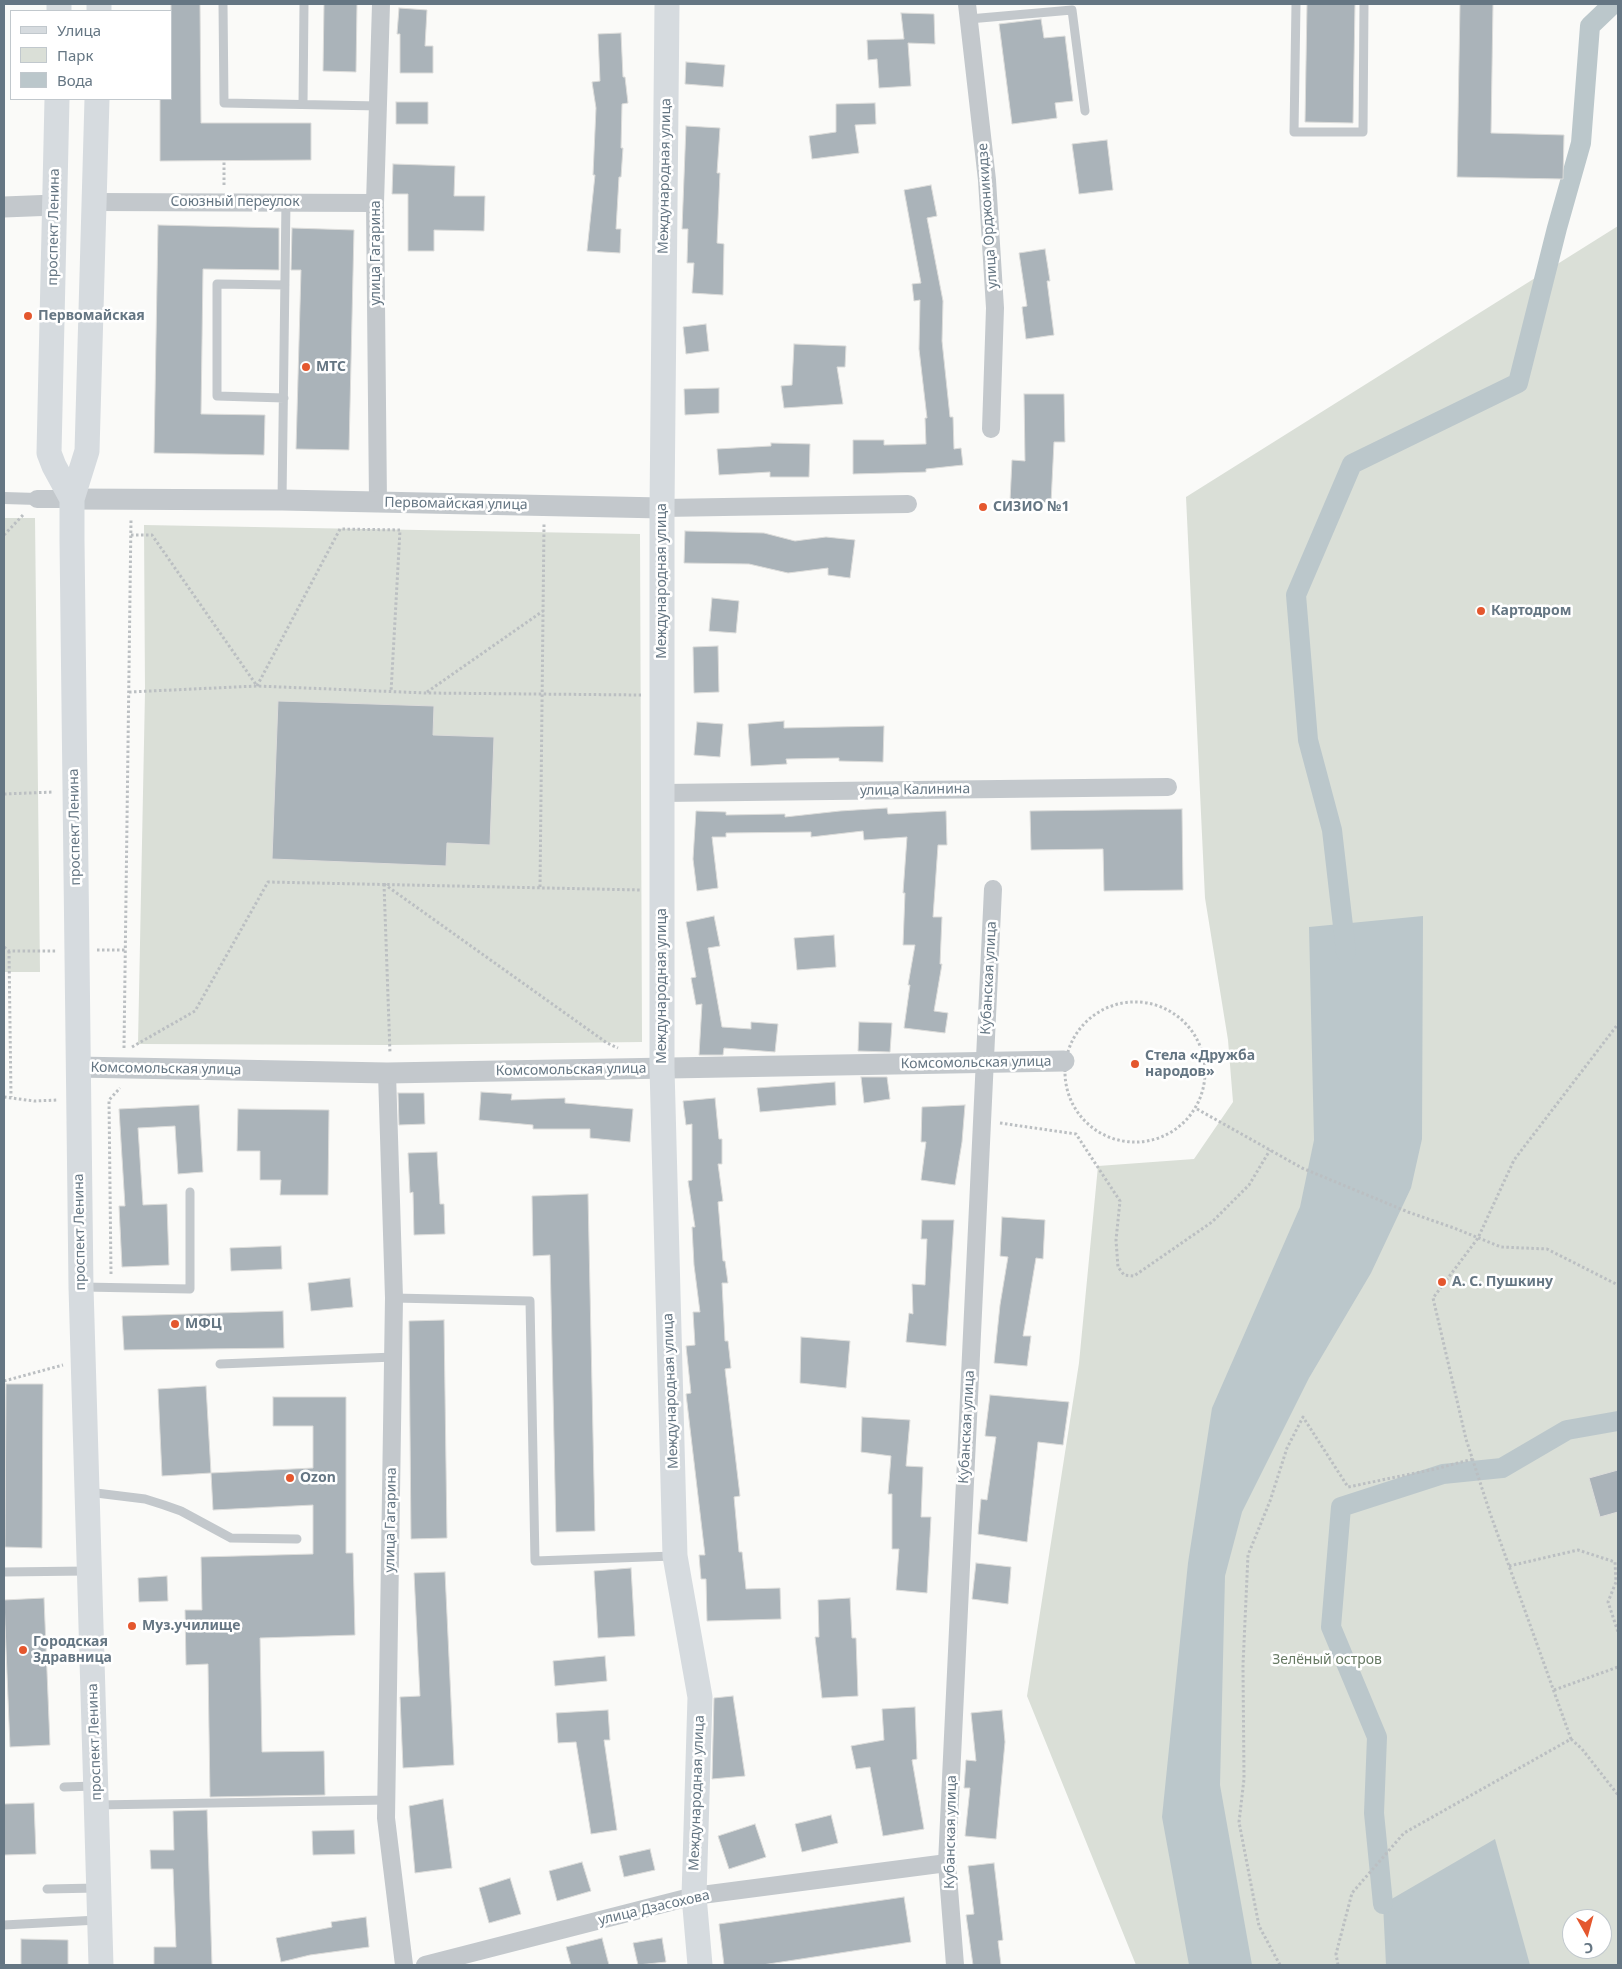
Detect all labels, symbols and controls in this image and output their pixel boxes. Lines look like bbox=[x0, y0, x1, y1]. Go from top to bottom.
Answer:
legend bbox=[10, 10, 172, 100]
text: Улица bbox=[57, 20, 101, 40]
text: Парк bbox=[57, 45, 93, 65]
text: Вода bbox=[57, 70, 93, 90]
street label: Международная улица bbox=[655, 98, 675, 254]
street label: улица Орджоникидзе bbox=[975, 143, 1001, 289]
street label: проспект Ленина bbox=[45, 168, 63, 286]
street label: Союзный переулок bbox=[170, 194, 300, 210]
street label: улица Гагарина bbox=[368, 200, 384, 306]
place label: Первомайская bbox=[38, 308, 145, 324]
marker: Первомайская bbox=[22, 310, 34, 322]
place label: МТС bbox=[316, 359, 346, 375]
marker: МТС bbox=[300, 361, 312, 373]
street label: Первомайская улица bbox=[384, 494, 528, 514]
place label: СИЗИО №1 bbox=[993, 499, 1069, 515]
marker: СИЗИО №1 bbox=[977, 501, 989, 513]
street label: Международная улица bbox=[654, 503, 670, 659]
place label: Картодром bbox=[1491, 603, 1571, 619]
marker: Картодром bbox=[1475, 605, 1487, 617]
street label: проспект Ленина bbox=[66, 768, 84, 886]
street label: улица Калинина bbox=[860, 781, 970, 799]
street label: Международная улица bbox=[654, 908, 670, 1064]
street label: Кубанская улица bbox=[978, 921, 1000, 1035]
place label: Стела «Дружба народов» bbox=[1145, 1048, 1255, 1080]
street label: Комсомольская улица bbox=[900, 1053, 1052, 1073]
marker: Стела «Дружба народов» bbox=[1129, 1058, 1141, 1070]
street label: Комсомольская улица bbox=[90, 1059, 242, 1079]
street label: Комсомольская улица bbox=[495, 1060, 647, 1080]
street label: проспект Ленина bbox=[71, 1173, 89, 1291]
place label: А. С. Пушкину bbox=[1452, 1274, 1553, 1290]
marker: А. С. Пушкину bbox=[1436, 1276, 1448, 1288]
street label: Международная улица bbox=[660, 1313, 682, 1469]
place label: МФЦ bbox=[185, 1316, 222, 1332]
marker: МФЦ bbox=[169, 1318, 181, 1330]
street label: Кубанская улица bbox=[956, 1370, 978, 1484]
street label: улица Гагарина bbox=[382, 1467, 400, 1573]
place label: Ozon bbox=[300, 1470, 336, 1486]
marker: Ozon bbox=[284, 1472, 296, 1484]
place label: Муз.училище bbox=[142, 1618, 240, 1634]
marker: Муз.училище bbox=[126, 1620, 138, 1632]
place label: Городская Здравница bbox=[33, 1634, 112, 1666]
marker: Городская Здравница bbox=[17, 1644, 29, 1656]
park label: Зелёный остров bbox=[1272, 1652, 1382, 1668]
street label: проспект Ленина bbox=[85, 1683, 105, 1801]
street label: Международная улица bbox=[686, 1715, 708, 1871]
street label: Кубанская улица bbox=[942, 1775, 960, 1889]
street label: улица Дзасохова bbox=[597, 1887, 711, 1929]
north arrow bbox=[1562, 1909, 1612, 1959]
text: С bbox=[1583, 1938, 1594, 1958]

